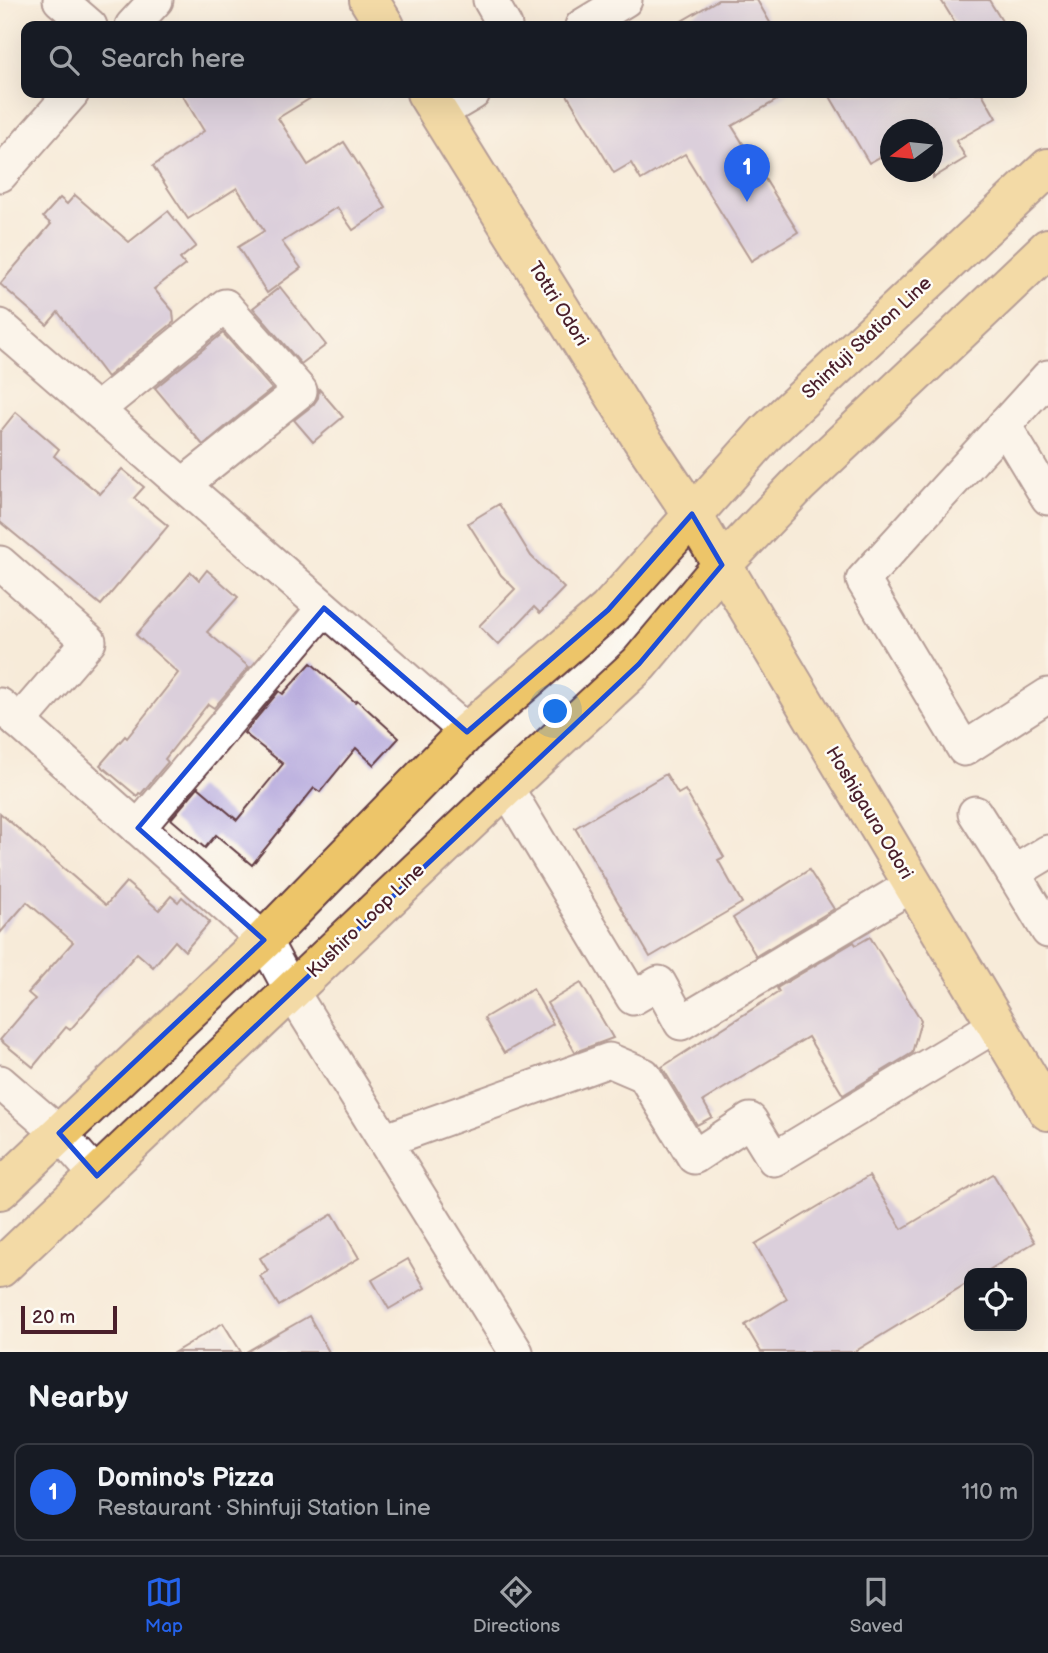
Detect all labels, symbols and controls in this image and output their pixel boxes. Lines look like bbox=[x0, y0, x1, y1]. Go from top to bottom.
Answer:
search box bbox=[21, 21, 1027, 98]
icon: search bbox=[45, 41, 83, 79]
text: Search here bbox=[101, 44, 245, 75]
north arrow bbox=[880, 119, 943, 182]
pin: 1 bbox=[724, 144, 770, 202]
street label: Tottri Odori bbox=[523, 257, 593, 351]
street label: Shinfuji Station Line bbox=[797, 272, 937, 404]
your location bbox=[538, 694, 572, 728]
street label: Hoshigaura Odori bbox=[820, 742, 918, 884]
street label: Kushiro Loop Line bbox=[302, 859, 430, 983]
map controls bbox=[964, 1268, 1027, 1331]
button: locate bbox=[964, 1268, 1027, 1331]
scale bar bbox=[21, 1303, 117, 1335]
text: 20 m bbox=[32, 1306, 75, 1329]
text: Nearby bbox=[28, 1380, 128, 1416]
text: Domino's Pizza bbox=[97, 1463, 274, 1494]
text: 1 bbox=[48, 1478, 58, 1506]
text: 110 m bbox=[961, 1478, 1018, 1506]
text: Restaurant · Shinfuji Station Line bbox=[97, 1494, 431, 1522]
tab: Map bbox=[145, 1573, 183, 1638]
tab: Directions bbox=[473, 1573, 560, 1638]
tab: Saved bbox=[850, 1573, 903, 1638]

